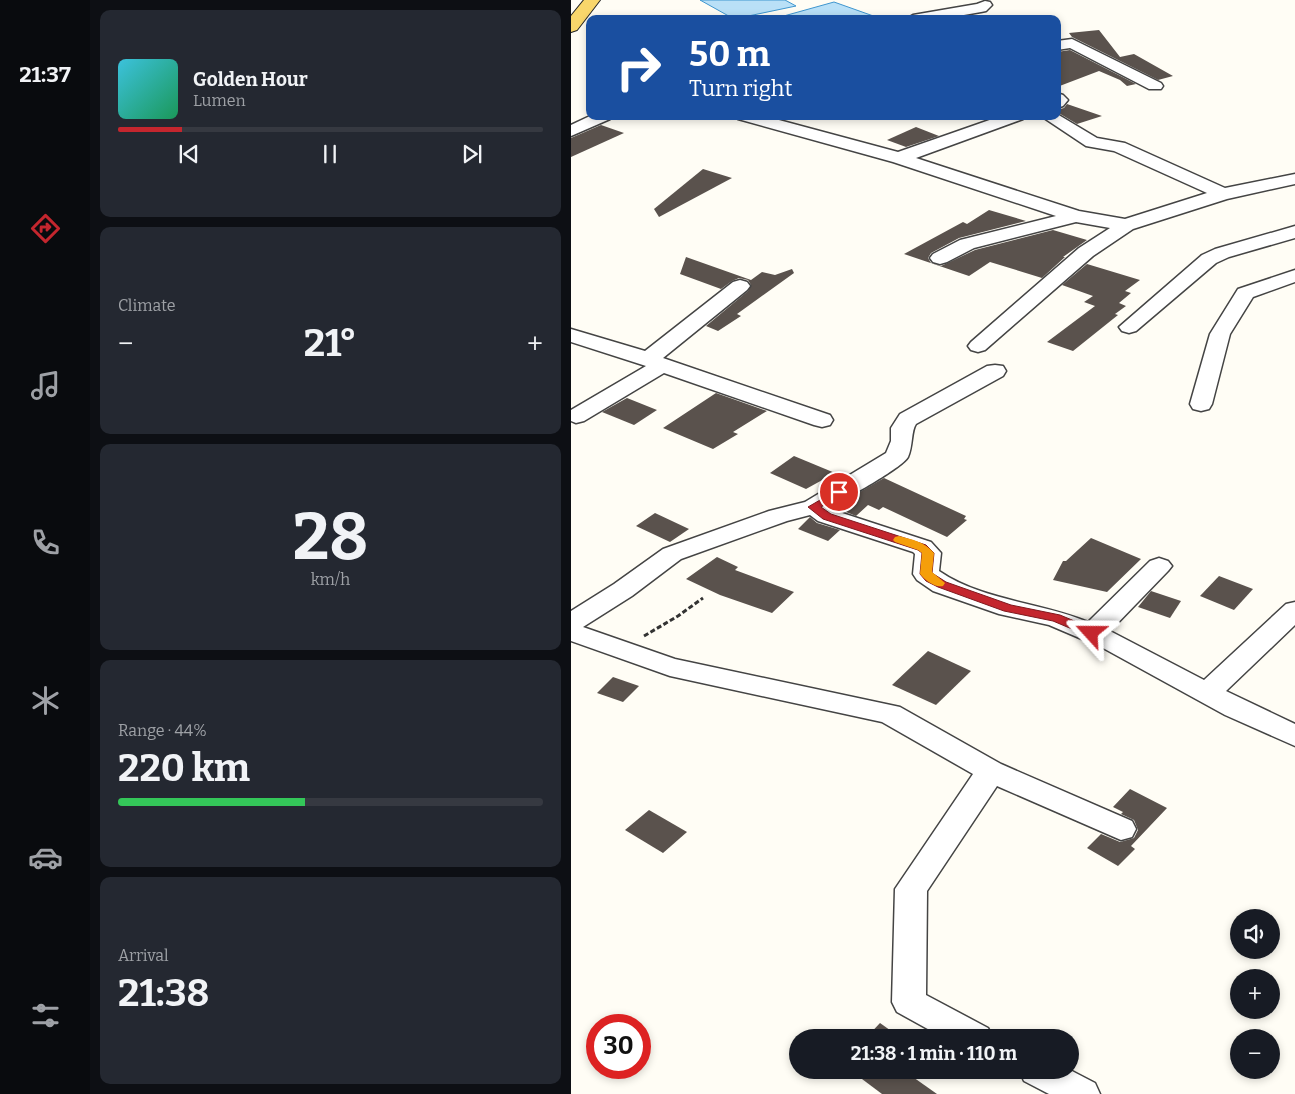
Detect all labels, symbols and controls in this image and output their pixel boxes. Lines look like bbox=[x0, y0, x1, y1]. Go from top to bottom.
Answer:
text: 50 m bbox=[689, 33, 770, 75]
icon: right bbox=[606, 35, 671, 100]
text: 21:37 bbox=[19, 61, 71, 88]
text: Golden Hour bbox=[193, 68, 308, 91]
text: Turn right bbox=[689, 75, 792, 102]
text: Lumen bbox=[193, 91, 246, 110]
icon: previous bbox=[175, 140, 203, 168]
icon: pause bbox=[316, 140, 344, 168]
icon: next bbox=[458, 140, 486, 168]
icon: directions bbox=[28, 211, 63, 246]
text: Climate bbox=[118, 296, 176, 315]
text: 21° bbox=[304, 320, 357, 366]
text: − bbox=[118, 327, 133, 360]
text: + bbox=[527, 327, 543, 360]
icon: music bbox=[28, 368, 63, 403]
pin bbox=[818, 471, 860, 513]
icon: arrive bbox=[825, 478, 853, 506]
text: 28 bbox=[293, 498, 368, 576]
icon: phone bbox=[28, 525, 63, 560]
text: km/h bbox=[311, 570, 350, 589]
position arrow bbox=[1064, 606, 1116, 658]
icon: climate bbox=[28, 683, 63, 718]
text: Range · 44% bbox=[118, 721, 207, 740]
text: 220 km bbox=[118, 745, 250, 791]
icon: car bbox=[28, 840, 63, 875]
map controls bbox=[1230, 909, 1280, 1079]
button: sound bbox=[1230, 909, 1280, 959]
text: Arrival bbox=[118, 946, 169, 965]
button: + bbox=[1230, 969, 1280, 1019]
text: 21:38 bbox=[118, 970, 209, 1016]
icon: filters bbox=[28, 998, 63, 1033]
speed limit sign: 30 bbox=[586, 1014, 651, 1079]
button: − bbox=[1230, 1029, 1280, 1079]
text: 21:38 · 1 min · 110 m bbox=[851, 1042, 1017, 1065]

